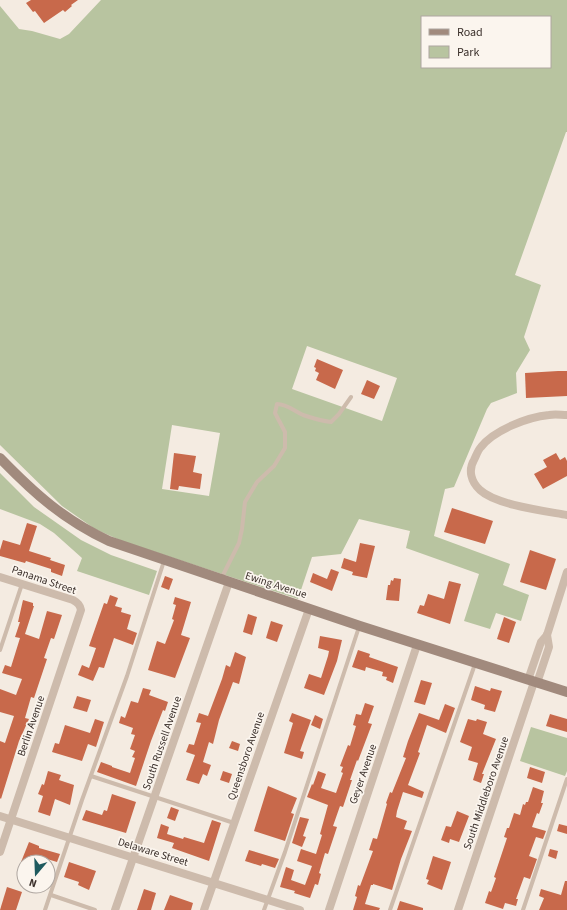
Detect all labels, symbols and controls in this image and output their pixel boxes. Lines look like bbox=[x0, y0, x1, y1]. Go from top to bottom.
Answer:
legend bbox=[421, 16, 551, 68]
text: Road bbox=[457, 24, 483, 41]
text: Park bbox=[457, 44, 479, 61]
street label: Panama Street bbox=[10, 562, 79, 598]
street label: Ewing Avenue bbox=[243, 568, 309, 602]
street label: Berlin Avenue bbox=[14, 693, 49, 758]
street label: South Russell Avenue bbox=[139, 694, 185, 792]
street label: Queensboro Avenue bbox=[224, 709, 268, 802]
street label: South Middleboro Avenue bbox=[460, 734, 513, 852]
street label: Geyer Avenue bbox=[346, 741, 380, 806]
street label: Delaware Street bbox=[116, 834, 190, 870]
north arrow bbox=[16, 854, 56, 894]
text: N bbox=[27, 875, 39, 891]

